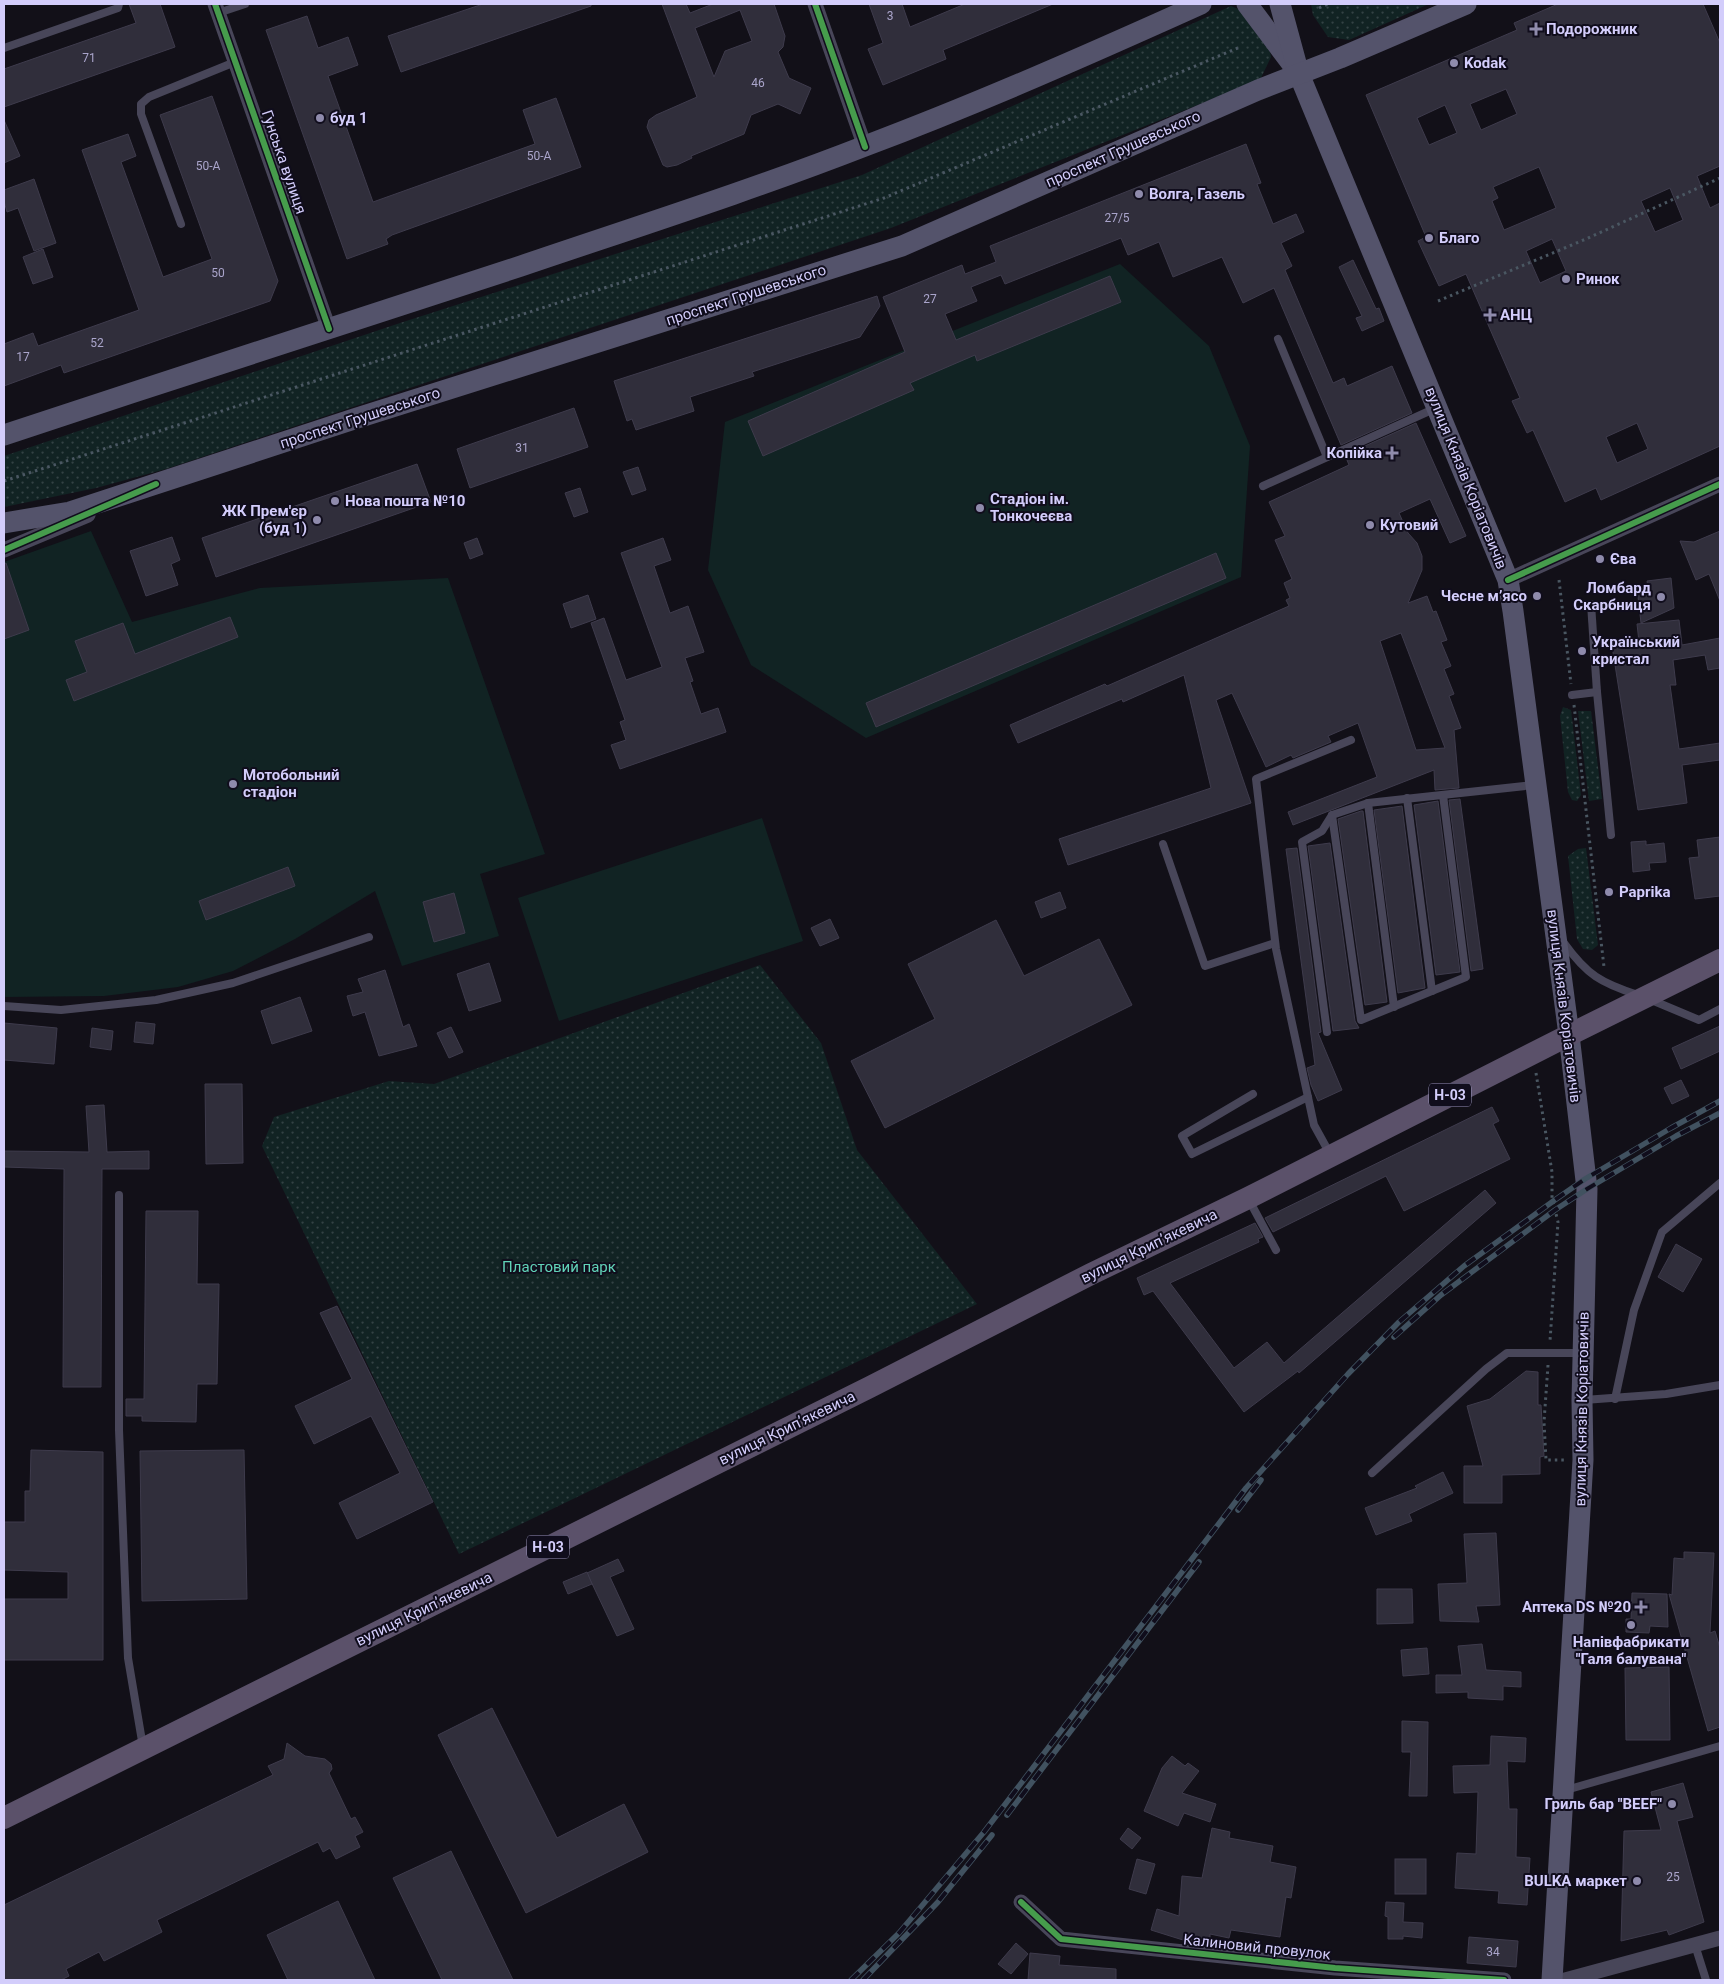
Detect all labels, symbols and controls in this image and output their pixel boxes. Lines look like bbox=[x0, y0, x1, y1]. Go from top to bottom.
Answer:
house number: 3 bbox=[887, 9, 893, 23]
place label: Подорожник bbox=[1546, 20, 1638, 38]
marker: Подорожник bbox=[1530, 23, 1542, 35]
house number: 71 bbox=[82, 51, 96, 65]
place label: Kodak bbox=[1464, 54, 1507, 72]
marker: Kodak bbox=[1448, 57, 1460, 69]
house number: 46 bbox=[751, 76, 765, 90]
street label: проспект Грушевського bbox=[1043, 107, 1203, 191]
street label: Гунська вулиця bbox=[258, 108, 310, 216]
place label: буд 1 bbox=[330, 109, 368, 127]
marker: буд 1 bbox=[314, 112, 326, 124]
house number: 50-А bbox=[527, 149, 551, 163]
house number: 50-А bbox=[196, 159, 220, 173]
place label: Волга, Газель bbox=[1149, 185, 1245, 203]
marker: Волга, Газель bbox=[1133, 188, 1145, 200]
house number: 27/5 bbox=[1104, 211, 1130, 225]
place label: Благо bbox=[1439, 229, 1480, 247]
marker: Благо bbox=[1423, 232, 1435, 244]
street label: проспект Грушевського bbox=[664, 261, 828, 329]
house number: 50 bbox=[211, 266, 225, 280]
place label: Ринок bbox=[1576, 270, 1620, 288]
marker: Ринок bbox=[1560, 273, 1572, 285]
house number: 27 bbox=[923, 292, 937, 306]
place label: АНЦ bbox=[1500, 306, 1532, 324]
marker: АНЦ bbox=[1484, 309, 1496, 321]
house number: 52 bbox=[90, 336, 104, 350]
house number: 17 bbox=[16, 350, 30, 364]
street label: проспект Грушевського bbox=[278, 384, 442, 452]
street label: вулиця Князів Коріатовичів bbox=[1421, 384, 1511, 572]
house number: 31 bbox=[515, 441, 529, 455]
place label: Копійка bbox=[1327, 444, 1382, 462]
marker: Копійка bbox=[1386, 447, 1398, 459]
place label: Стадіон ім. Тонкочеєва bbox=[990, 490, 1072, 525]
place label: Нова пошта №10 bbox=[345, 492, 465, 510]
marker: Нова пошта №10 bbox=[329, 495, 341, 507]
place label: ЖК Прем'єр (буд 1) bbox=[222, 502, 307, 537]
marker: Стадіон ім. Тонкочеєва bbox=[974, 502, 986, 514]
marker: ЖК Прем'єр (буд 1) bbox=[311, 514, 323, 526]
place label: Кутовий bbox=[1380, 516, 1438, 534]
marker: Кутовий bbox=[1364, 519, 1376, 531]
place label: Єва bbox=[1610, 550, 1636, 568]
marker: Єва bbox=[1594, 553, 1606, 565]
place label: Ломбард Скарбниця bbox=[1573, 579, 1652, 614]
place label: Чесне мʼясо bbox=[1441, 587, 1527, 605]
marker: Чесне мʼясо bbox=[1531, 590, 1543, 602]
marker: Ломбард Скарбниця bbox=[1655, 591, 1667, 603]
place label: Український кристал bbox=[1592, 633, 1680, 668]
marker: Український кристал bbox=[1576, 645, 1588, 657]
place label: Мотобольний стадіон bbox=[243, 766, 340, 801]
marker: Мотобольний стадіон bbox=[227, 778, 239, 790]
place label: Paprika bbox=[1619, 883, 1671, 901]
marker: Paprika bbox=[1603, 886, 1615, 898]
street label: вулиця Князів Коріатовичів bbox=[1543, 908, 1585, 1104]
road number: Н-03 bbox=[1429, 1084, 1471, 1106]
street label: вулиця Крипʼякевича bbox=[1078, 1205, 1220, 1287]
park label: Пластовий парк bbox=[502, 1258, 616, 1276]
street label: вулиця Князів Коріатовичів bbox=[1571, 1312, 1593, 1506]
street label: вулиця Крипʼякевича bbox=[716, 1387, 858, 1469]
road number: Н-03 bbox=[527, 1535, 569, 1558]
street label: вулиця Крипʼякевича bbox=[353, 1568, 495, 1650]
place label: Аптека DS №20 bbox=[1522, 1598, 1631, 1616]
marker: Аптека DS №20 bbox=[1635, 1601, 1647, 1613]
marker: Напівфабрикати "Галя балувана" bbox=[1625, 1619, 1637, 1631]
place label: Напівфабрикати "Галя балувана" bbox=[1573, 1633, 1689, 1668]
place label: Гриль бар "BEEF" bbox=[1544, 1795, 1662, 1813]
marker: Гриль бар "BEEF" bbox=[1666, 1798, 1678, 1810]
house number: 25 bbox=[1666, 1870, 1680, 1884]
place label: BULKA маркет bbox=[1524, 1872, 1627, 1890]
marker: BULKA маркет bbox=[1631, 1875, 1643, 1887]
street label: Калиновий провулок bbox=[1182, 1930, 1332, 1964]
house number: 34 bbox=[1486, 1945, 1500, 1959]

